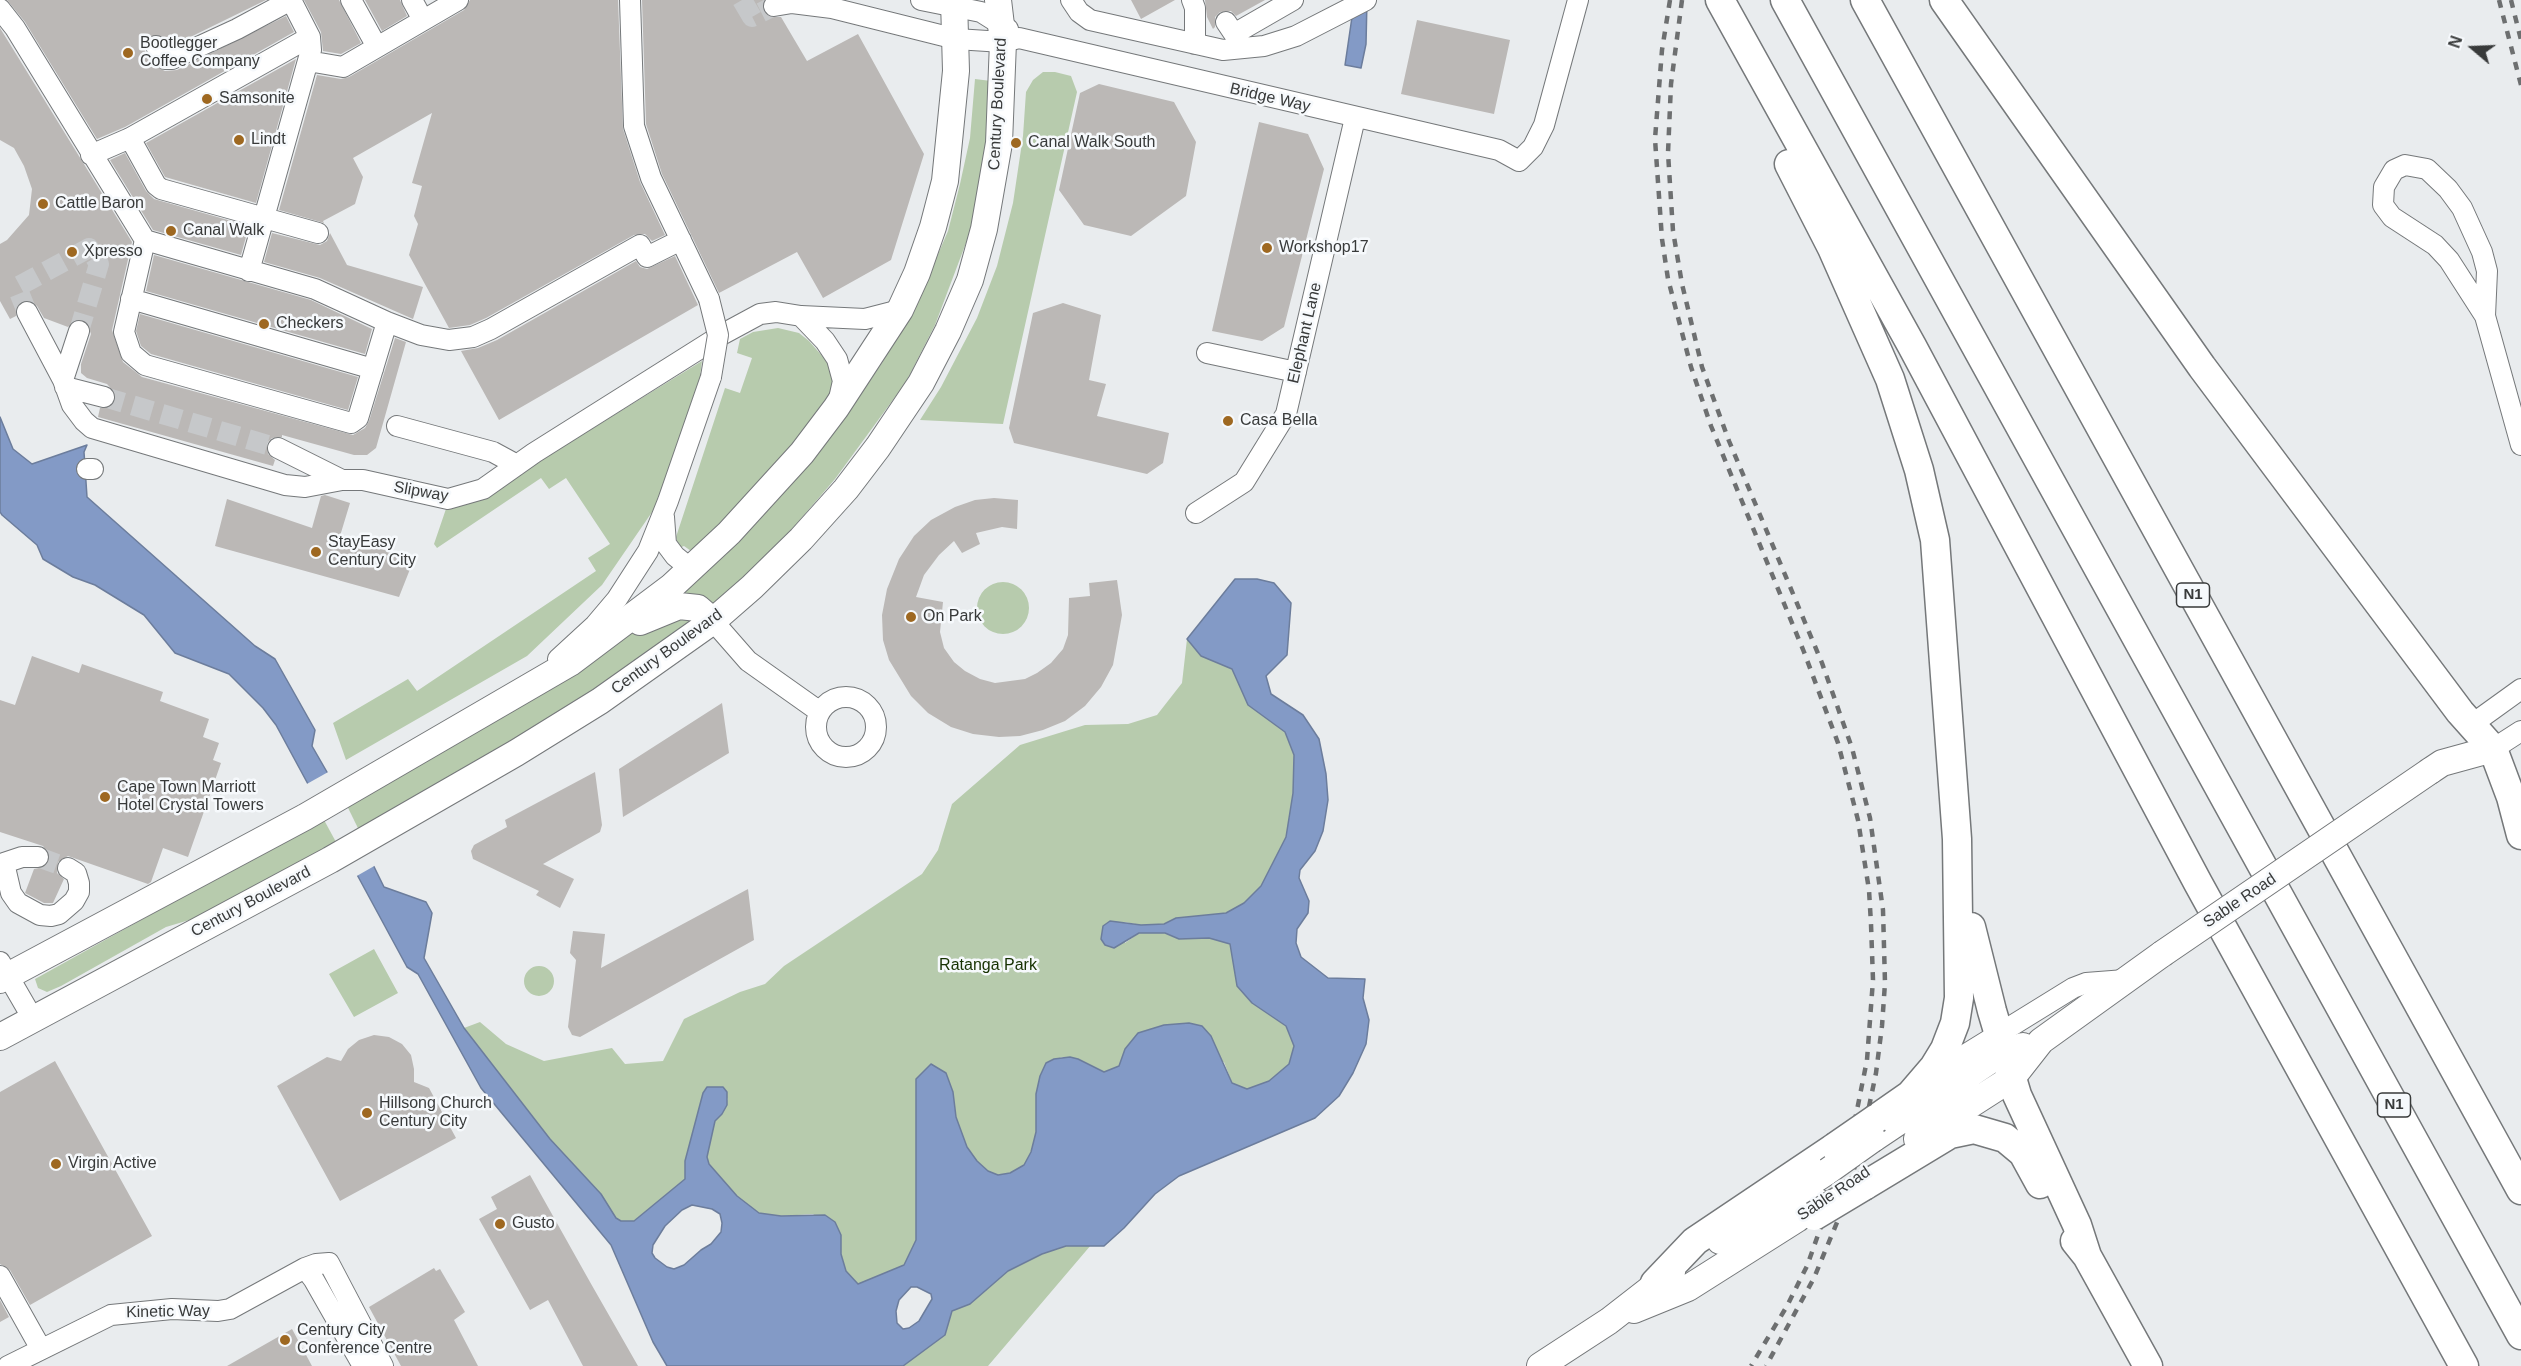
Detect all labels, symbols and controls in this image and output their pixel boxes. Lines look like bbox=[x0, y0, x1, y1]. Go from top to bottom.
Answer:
north arrow bbox=[2443, 18, 2503, 78]
place label: Bootlegger Coffee Company bbox=[140, 34, 260, 72]
text: N bbox=[2446, 34, 2465, 50]
street label: Century Boulevard bbox=[985, 37, 1011, 171]
marker: Bootlegger Coffee Company bbox=[121, 46, 135, 60]
street label: Bridge Way bbox=[1228, 79, 1312, 117]
place label: Samsonite bbox=[219, 89, 295, 109]
marker: Samsonite bbox=[200, 92, 214, 106]
place label: Lindt bbox=[251, 130, 286, 150]
marker: Lindt bbox=[232, 133, 246, 147]
place label: Canal Walk South bbox=[1028, 133, 1155, 153]
marker: Canal Walk South bbox=[1009, 136, 1023, 150]
place label: Cattle Baron bbox=[55, 194, 144, 214]
marker: Cattle Baron bbox=[36, 197, 50, 211]
place label: Canal Walk bbox=[183, 221, 264, 241]
marker: Canal Walk bbox=[164, 224, 178, 238]
place label: Workshop17 bbox=[1279, 238, 1369, 258]
marker: Workshop17 bbox=[1260, 241, 1274, 255]
place label: Xpresso bbox=[84, 242, 143, 262]
marker: Xpresso bbox=[65, 245, 79, 259]
street label: Elephant Lane bbox=[1284, 281, 1326, 385]
place label: Checkers bbox=[276, 314, 344, 334]
marker: Checkers bbox=[257, 317, 271, 331]
place label: Casa Bella bbox=[1240, 411, 1317, 431]
marker: Casa Bella bbox=[1221, 414, 1235, 428]
street label: Slipway bbox=[392, 478, 450, 506]
place label: StayEasy Century City bbox=[328, 533, 416, 571]
marker: StayEasy Century City bbox=[309, 545, 323, 559]
road number: N1 bbox=[2176, 583, 2210, 607]
street label: Century Boulevard bbox=[608, 605, 726, 699]
place label: On Park bbox=[923, 607, 982, 627]
marker: On Park bbox=[904, 610, 918, 624]
place label: Cape Town Marriott Hotel Crystal Towers bbox=[117, 778, 264, 816]
marker: Cape Town Marriott Hotel Crystal Towers bbox=[98, 790, 112, 804]
street label: Century Boulevard bbox=[188, 862, 314, 942]
street label: Sable Road bbox=[2200, 870, 2280, 932]
park label: Ratanga Park bbox=[939, 956, 1037, 976]
road number: N1 bbox=[2378, 1093, 2410, 1117]
place label: Hillsong Church Century City bbox=[379, 1094, 492, 1132]
marker: Hillsong Church Century City bbox=[360, 1106, 374, 1120]
place label: Virgin Active bbox=[68, 1154, 157, 1174]
marker: Virgin Active bbox=[49, 1157, 63, 1171]
street label: Sable Road bbox=[1794, 1163, 1874, 1225]
place label: Gusto bbox=[512, 1214, 555, 1234]
marker: Gusto bbox=[493, 1217, 507, 1231]
street label: Kinetic Way bbox=[126, 1302, 210, 1322]
place label: Century City Conference Centre bbox=[297, 1321, 432, 1359]
marker: Century City Conference Centre bbox=[278, 1333, 292, 1347]

